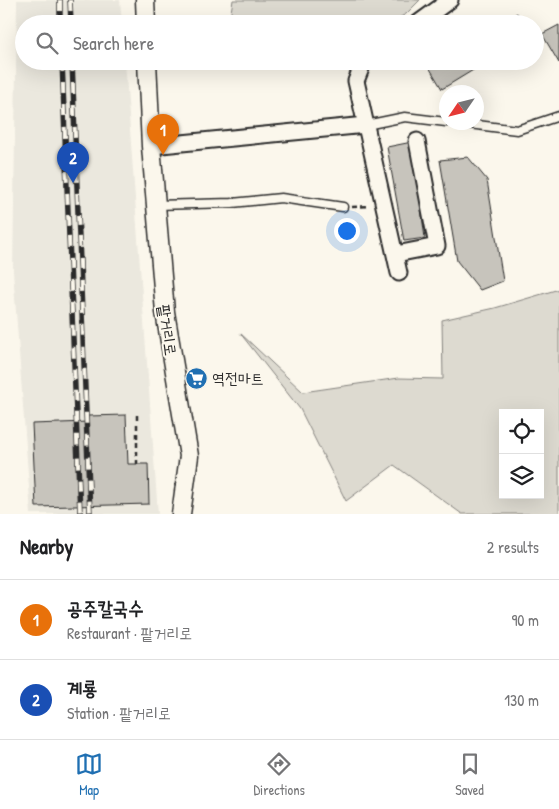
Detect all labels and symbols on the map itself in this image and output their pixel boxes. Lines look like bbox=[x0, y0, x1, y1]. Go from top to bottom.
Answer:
north arrow bbox=[439, 85, 484, 130]
pin: 1 bbox=[147, 114, 179, 155]
pin: 2 bbox=[57, 142, 89, 183]
your location bbox=[334, 218, 360, 244]
street label: 팥거리로 bbox=[154, 303, 182, 357]
supermarket icon: 역전마트 bbox=[184, 366, 208, 390]
place label: 역전마트 bbox=[212, 367, 264, 389]

